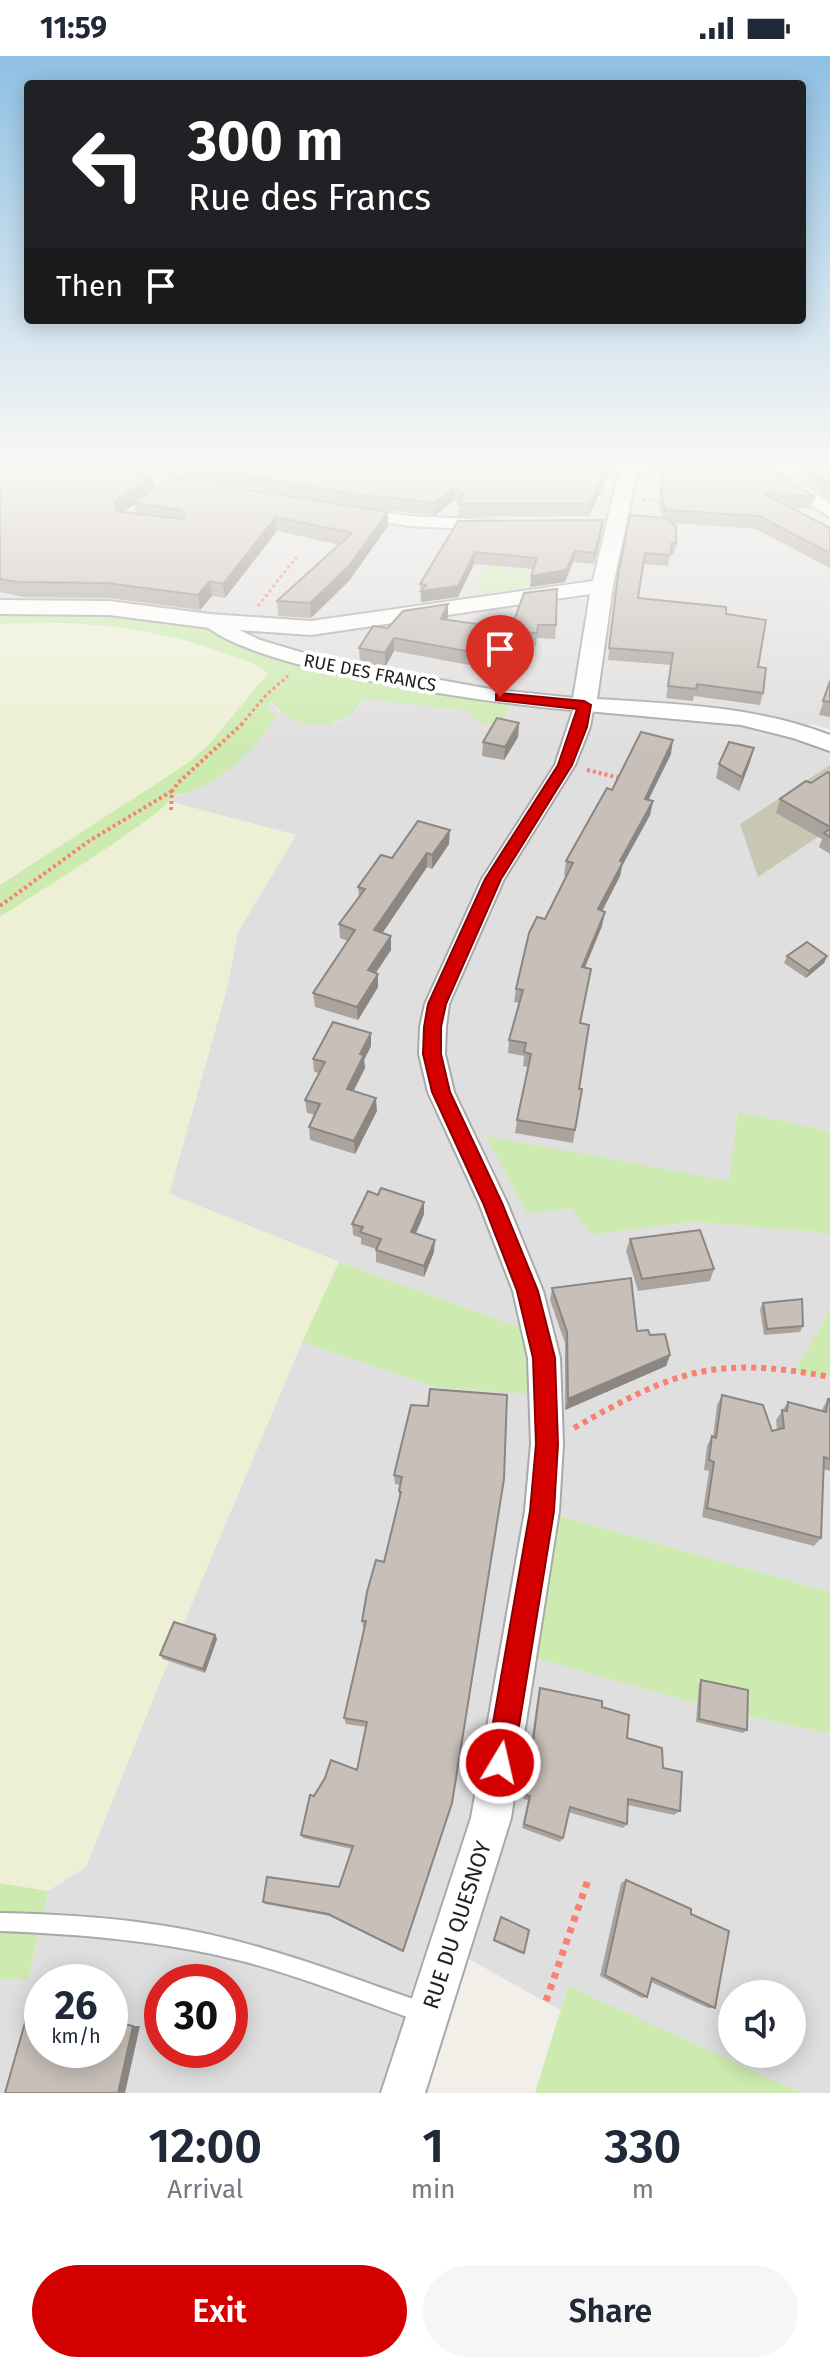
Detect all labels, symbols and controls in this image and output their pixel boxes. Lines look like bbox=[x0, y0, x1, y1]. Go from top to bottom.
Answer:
text: 11:59 bbox=[40, 10, 107, 46]
text: 300 m bbox=[188, 108, 343, 175]
icon: left bbox=[56, 112, 160, 216]
text: Rue des Francs bbox=[188, 176, 431, 220]
icon: arrive bbox=[139, 264, 183, 308]
text: Then bbox=[56, 268, 123, 304]
pin bbox=[466, 615, 534, 697]
icon: arrive bbox=[478, 627, 522, 671]
street label: RUE DES FRANCS bbox=[302, 649, 438, 697]
position arrow bbox=[458, 1721, 542, 1805]
street label: RUE DU QUESNOY bbox=[417, 1838, 497, 2012]
speed limit sign: 30 bbox=[144, 1964, 248, 2068]
map controls bbox=[718, 1980, 806, 2068]
button: sound bbox=[718, 1980, 806, 2068]
text: 26 bbox=[54, 1982, 98, 2030]
text: km/h bbox=[51, 2024, 101, 2048]
text: 12:00 bbox=[149, 2117, 262, 2175]
text: 1 bbox=[422, 2117, 444, 2175]
text: 330 bbox=[604, 2117, 681, 2175]
text: Arrival bbox=[167, 2174, 243, 2205]
text: min bbox=[411, 2174, 456, 2205]
text: m bbox=[632, 2174, 654, 2205]
button: Exit bbox=[32, 2265, 407, 2357]
button: Share bbox=[423, 2265, 798, 2357]

